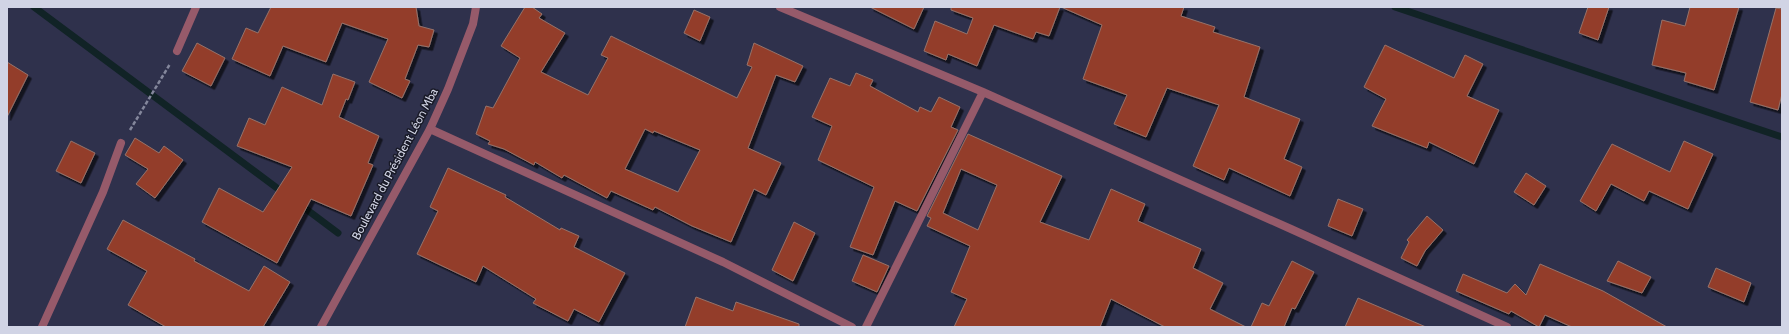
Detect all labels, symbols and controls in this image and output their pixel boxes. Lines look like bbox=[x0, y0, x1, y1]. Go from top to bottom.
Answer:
street label: Boulevard du Président Léon Mba bbox=[348, 85, 441, 242]

